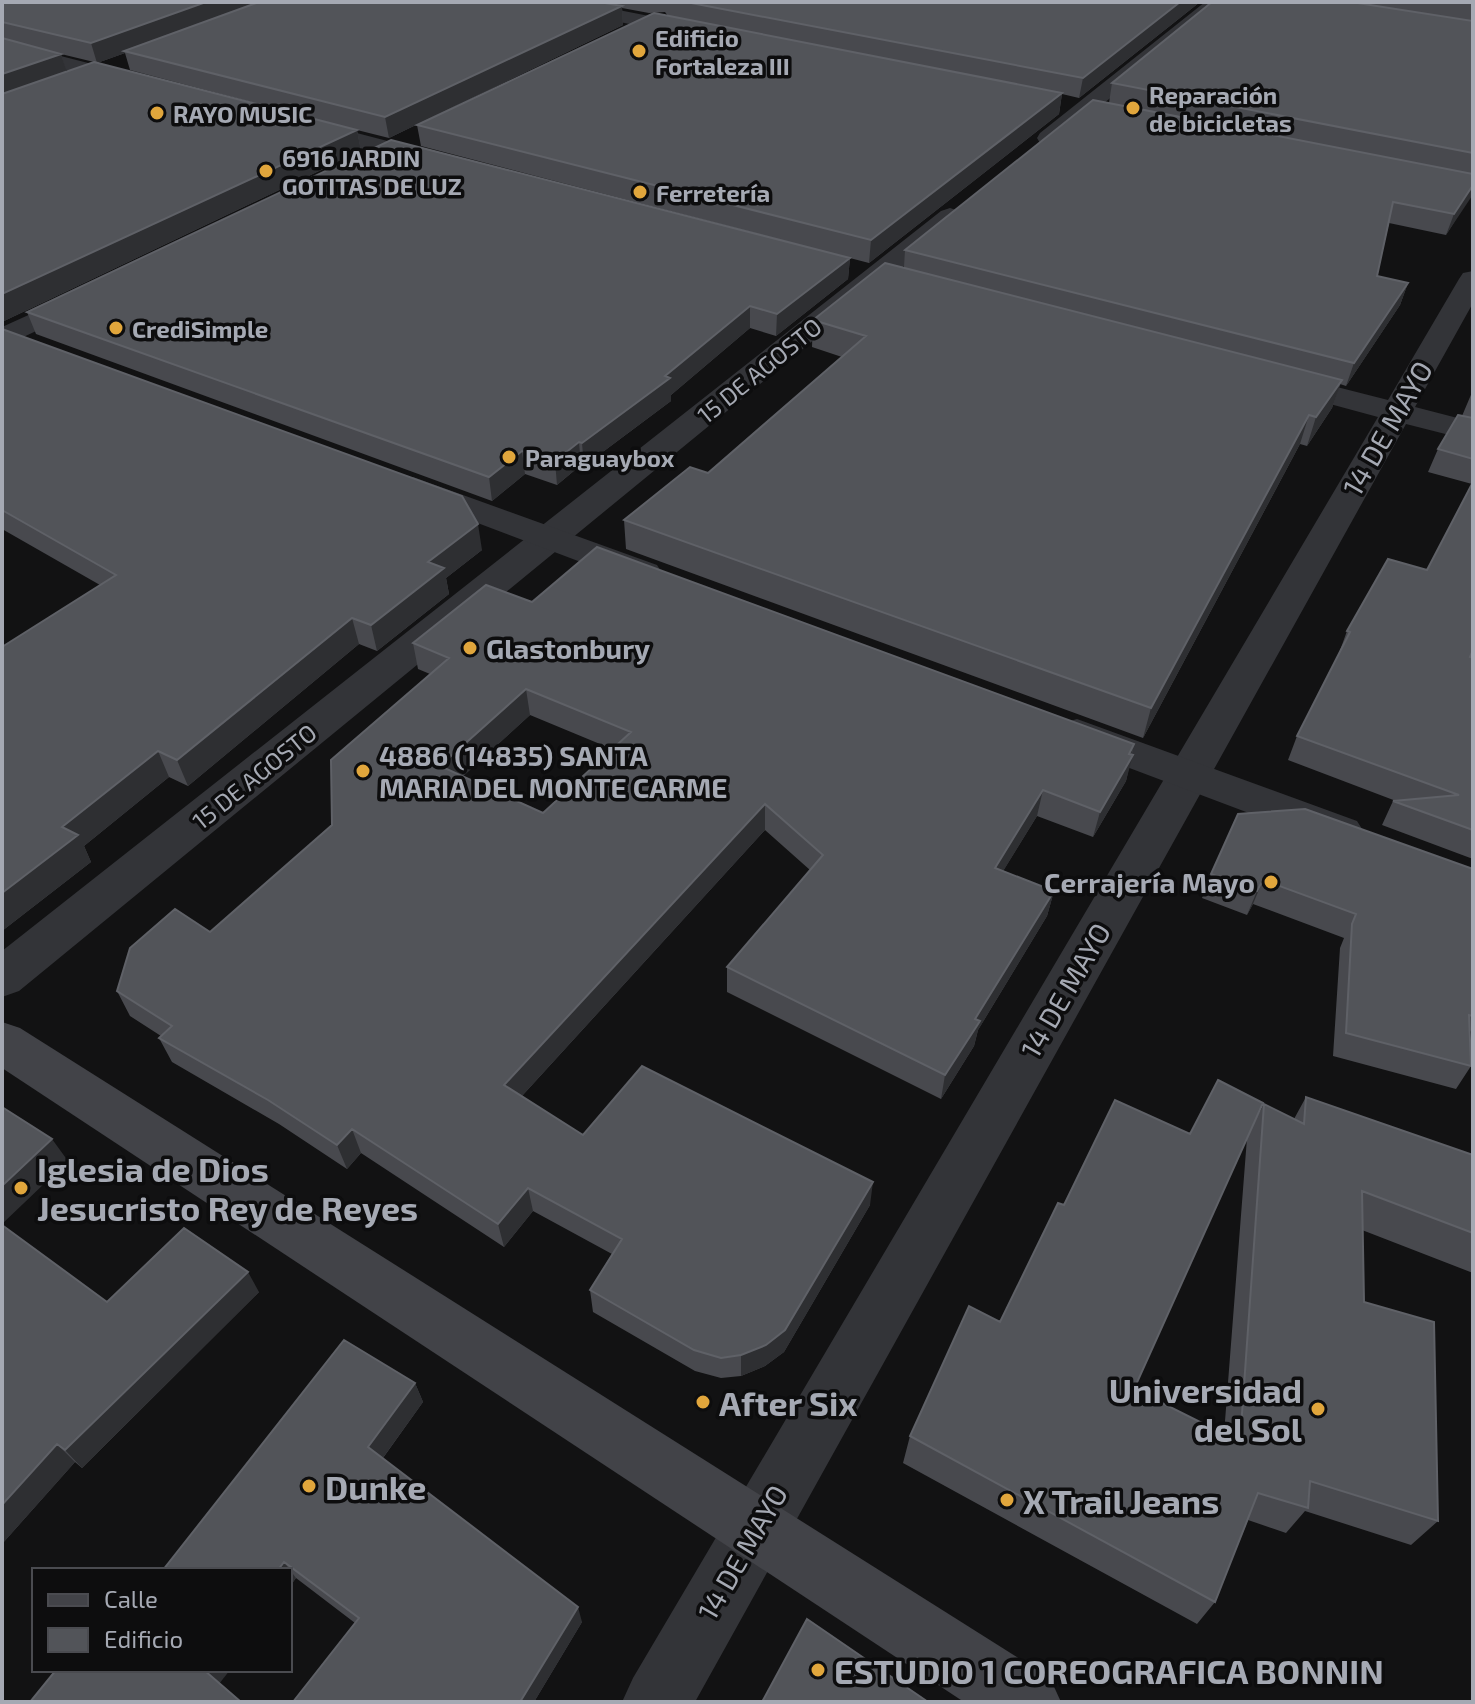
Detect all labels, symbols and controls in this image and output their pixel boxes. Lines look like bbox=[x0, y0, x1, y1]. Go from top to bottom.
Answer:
place label: Edificio Fortaleza III bbox=[655, 23, 790, 80]
marker: Edificio Fortaleza III bbox=[630, 42, 648, 60]
place label: Reparación de bicicletas bbox=[1149, 80, 1292, 137]
place label: RAYO MUSIC bbox=[173, 99, 312, 128]
marker: Reparación de bicicletas bbox=[1124, 99, 1142, 117]
marker: RAYO MUSIC bbox=[148, 104, 166, 122]
place label: 6916 JARDIN GOTITAS DE LUZ bbox=[282, 143, 462, 200]
marker: 6916 JARDIN GOTITAS DE LUZ bbox=[257, 162, 275, 180]
place label: Ferretería bbox=[656, 178, 770, 207]
marker: Ferretería bbox=[631, 183, 649, 201]
street label: 15 DE AGOSTO bbox=[691, 311, 827, 429]
place label: CrediSimple bbox=[132, 314, 268, 343]
marker: CrediSimple bbox=[107, 319, 125, 337]
street label: 14 DE MAYO bbox=[1335, 355, 1439, 501]
place label: Paraguaybox bbox=[525, 443, 675, 472]
marker: Paraguaybox bbox=[500, 448, 518, 466]
place label: Glastonbury bbox=[486, 631, 650, 665]
marker: Glastonbury bbox=[461, 639, 479, 657]
street label: 15 DE AGOSTO bbox=[186, 717, 322, 835]
place label: 4886 (14835) SANTA MARIA DEL MONTE CARME bbox=[379, 738, 727, 804]
marker: 4886 (14835) SANTA MARIA DEL MONTE CARME bbox=[354, 762, 372, 780]
place label: Cerrajería Mayo bbox=[1044, 865, 1255, 899]
marker: Cerrajería Mayo bbox=[1262, 873, 1280, 891]
street label: 14 DE MAYO bbox=[1013, 917, 1117, 1063]
place label: Iglesia de Dios Jesucristo Rey de Reyes bbox=[37, 1148, 418, 1229]
marker: Iglesia de Dios Jesucristo Rey de Reyes bbox=[12, 1179, 30, 1197]
place label: Universidad del Sol bbox=[1109, 1369, 1303, 1449]
place label: After Six bbox=[719, 1382, 858, 1423]
marker: After Six bbox=[694, 1393, 712, 1411]
marker: Universidad del Sol bbox=[1309, 1400, 1327, 1418]
place label: Dunke bbox=[325, 1466, 426, 1507]
marker: Dunke bbox=[300, 1477, 318, 1495]
street label: 14 DE MAYO bbox=[690, 1479, 794, 1625]
place label: X Trail Jeans bbox=[1023, 1480, 1219, 1521]
marker: X Trail Jeans bbox=[998, 1491, 1016, 1509]
legend bbox=[32, 1568, 292, 1672]
text: Calle bbox=[104, 1584, 158, 1613]
text: Edificio bbox=[104, 1624, 183, 1653]
place label: ESTUDIO 1 COREOGRAFICA BONNIN bbox=[834, 1650, 1384, 1691]
marker: ESTUDIO 1 COREOGRAFICA BONNIN bbox=[809, 1661, 827, 1679]

